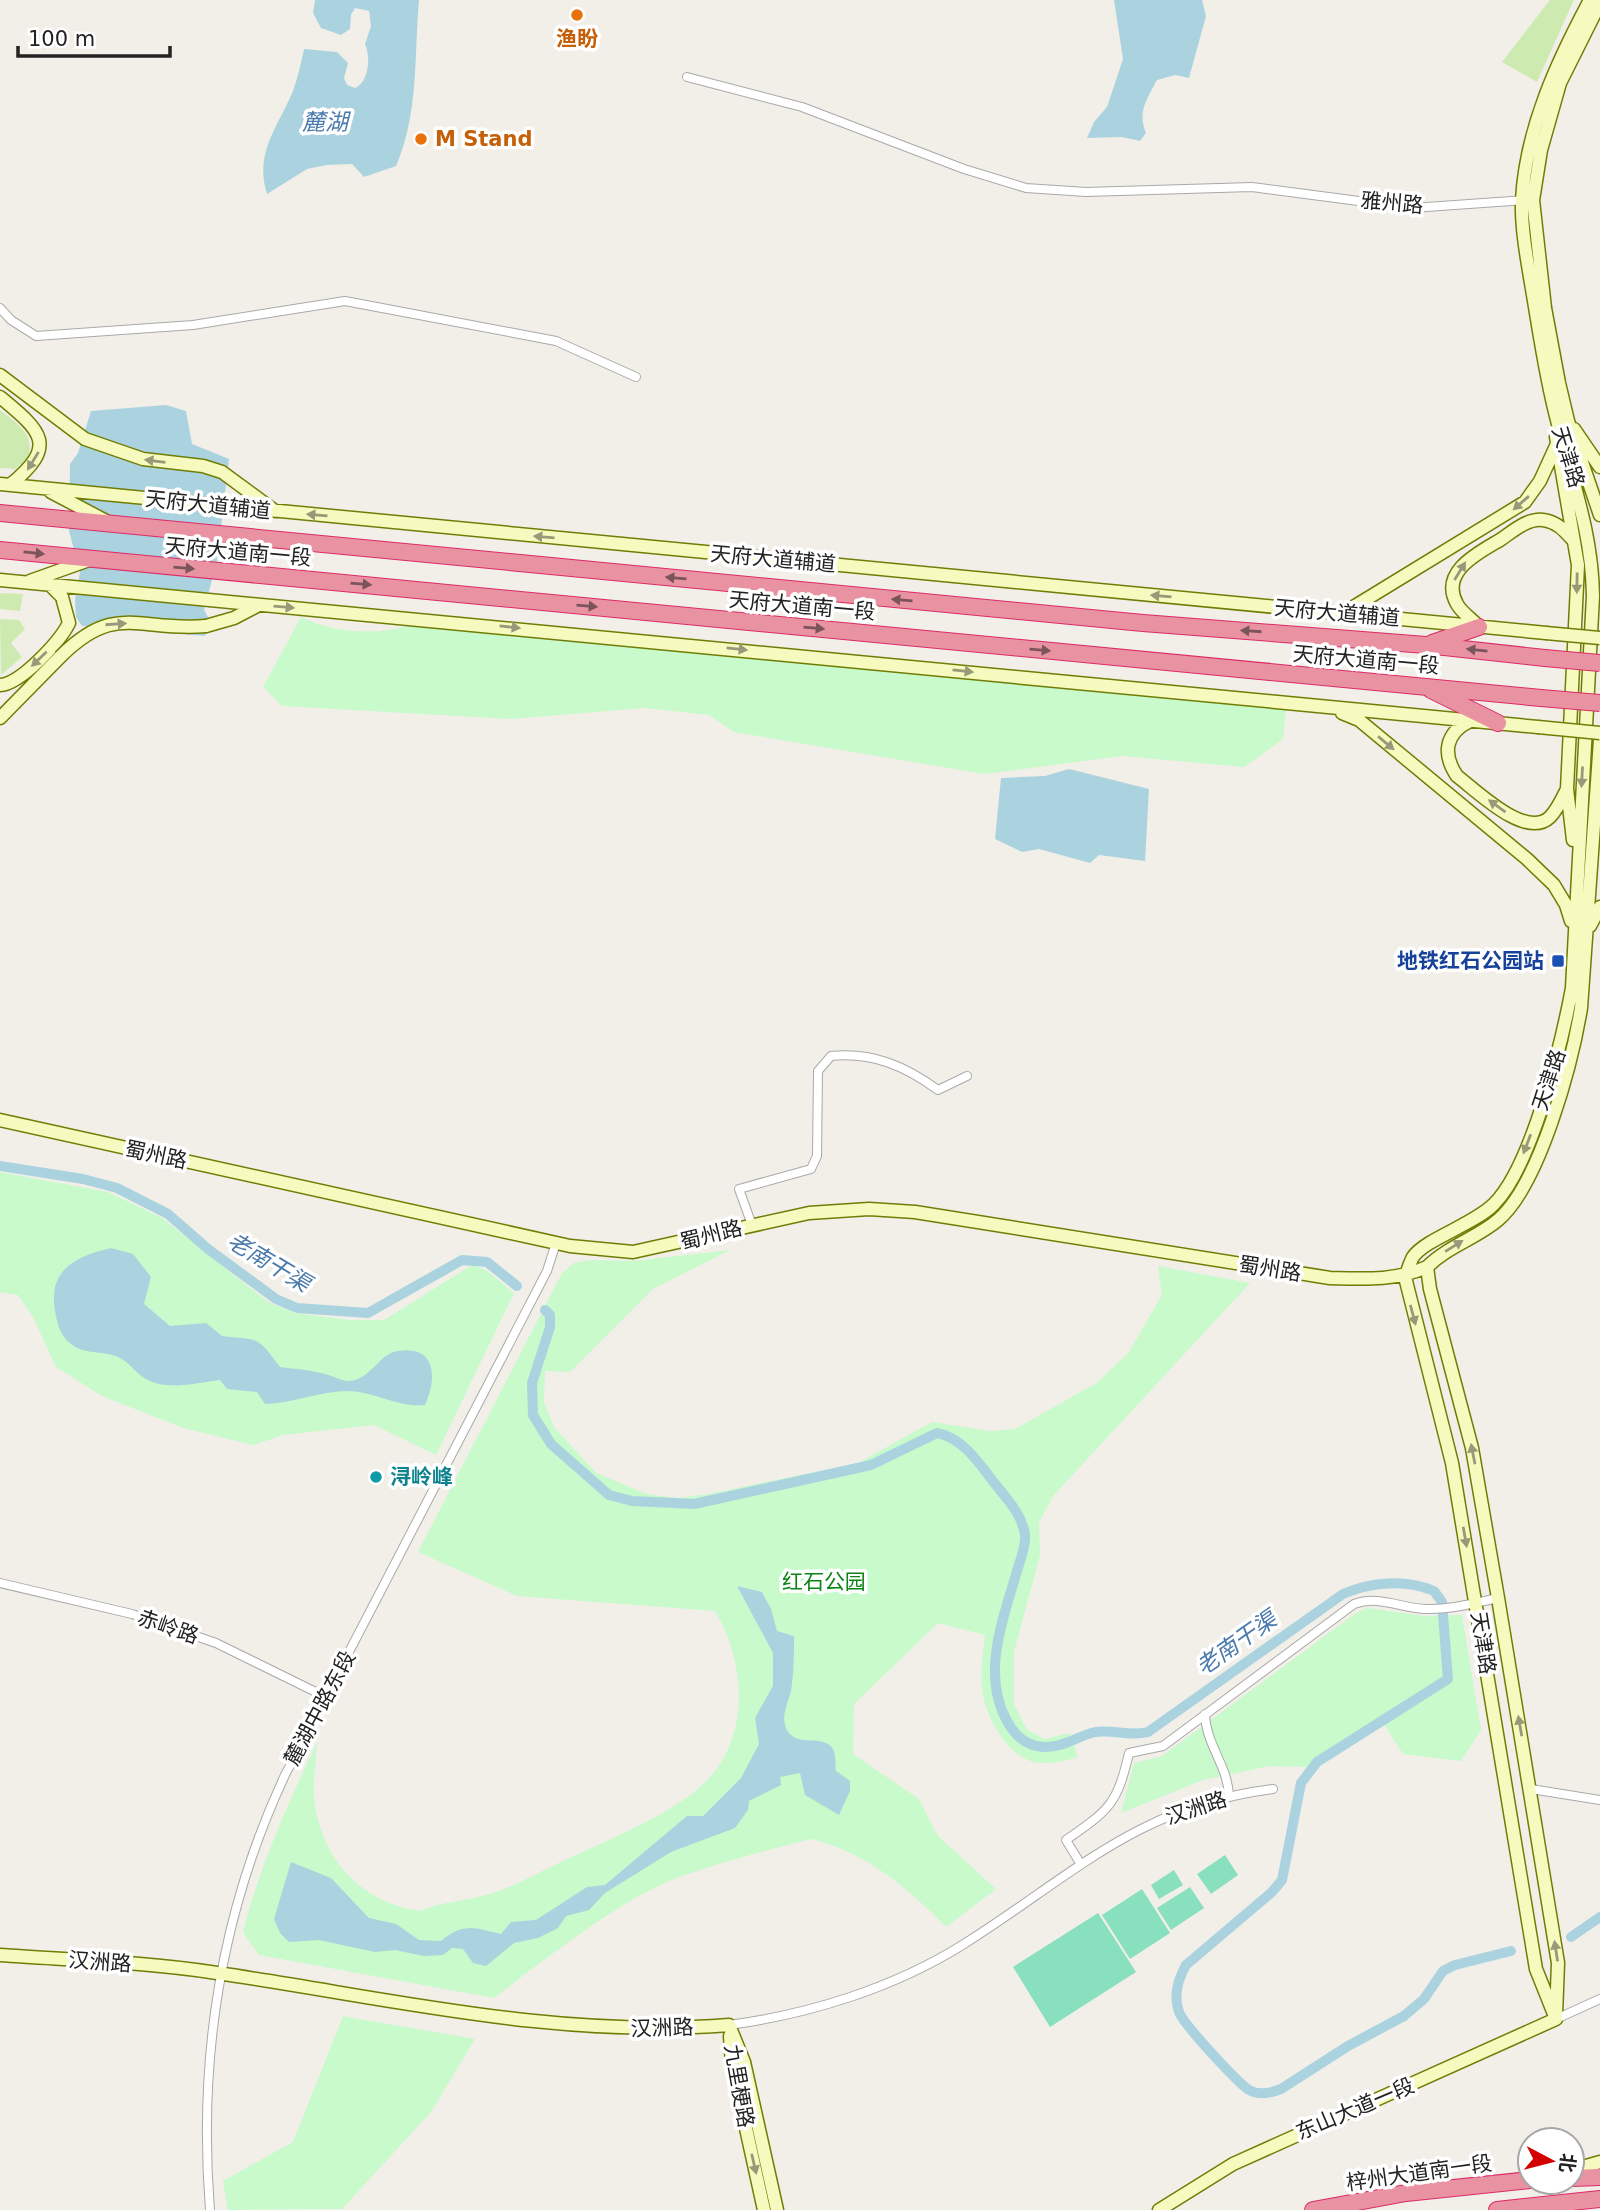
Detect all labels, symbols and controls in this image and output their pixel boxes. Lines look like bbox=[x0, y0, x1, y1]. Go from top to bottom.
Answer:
marker: 渔盼 bbox=[569, 7, 585, 23]
scale bar bbox=[18, 14, 170, 58]
text: 100 m bbox=[28, 27, 95, 51]
place label: 渔盼 bbox=[556, 27, 598, 51]
water label: 麓湖 bbox=[302, 109, 351, 135]
place label: M Stand bbox=[435, 127, 533, 151]
marker: M Stand bbox=[413, 131, 429, 147]
street label: 雅州路 bbox=[1360, 188, 1424, 218]
street label: 天津路 bbox=[1547, 423, 1589, 491]
one-way arrow bbox=[27, 451, 39, 470]
one-way arrow bbox=[144, 455, 166, 466]
street label: 天府大道辅道 bbox=[144, 486, 272, 524]
one-way arrow bbox=[1513, 495, 1531, 510]
one-way arrow bbox=[306, 509, 328, 520]
one-way arrow bbox=[533, 531, 555, 542]
street label: 天府大道南一段 bbox=[164, 534, 312, 570]
street label: 天府大道辅道 bbox=[709, 542, 837, 576]
one-way arrow bbox=[23, 548, 45, 559]
one-way arrow bbox=[1454, 561, 1467, 581]
one-way arrow bbox=[174, 562, 196, 573]
one-way arrow bbox=[664, 572, 686, 583]
one-way arrow bbox=[1572, 573, 1583, 595]
one-way arrow bbox=[350, 579, 372, 590]
street label: 天府大道南一段 bbox=[728, 588, 876, 624]
one-way arrow bbox=[1149, 590, 1171, 601]
one-way arrow bbox=[891, 594, 913, 605]
street label: 天府大道辅道 bbox=[1273, 596, 1401, 630]
one-way arrow bbox=[577, 601, 599, 612]
one-way arrow bbox=[273, 602, 295, 613]
one-way arrow bbox=[106, 618, 128, 629]
one-way arrow bbox=[499, 621, 521, 632]
one-way arrow bbox=[803, 623, 825, 634]
one-way arrow bbox=[1239, 625, 1261, 636]
street label: 天府大道南一段 bbox=[1292, 642, 1440, 678]
one-way arrow bbox=[726, 644, 748, 655]
one-way arrow bbox=[1030, 644, 1052, 655]
one-way arrow bbox=[1466, 645, 1488, 656]
one-way arrow bbox=[30, 651, 47, 668]
one-way arrow bbox=[952, 666, 974, 677]
one-way arrow bbox=[1377, 735, 1395, 750]
one-way arrow bbox=[1577, 766, 1588, 788]
one-way arrow bbox=[1489, 798, 1507, 813]
place label: 地铁红石公园站 bbox=[1397, 949, 1544, 973]
marker: 地铁红石公园站 bbox=[1550, 953, 1566, 969]
street label: 天津路 bbox=[1528, 1046, 1570, 1114]
one-way arrow bbox=[1521, 1133, 1532, 1154]
street label: 蜀州路 bbox=[123, 1137, 189, 1173]
street label: 蜀州路 bbox=[678, 1216, 744, 1254]
water label: 老南干渠 bbox=[223, 1227, 318, 1298]
one-way arrow bbox=[1444, 1239, 1463, 1252]
street label: 蜀州路 bbox=[1237, 1252, 1303, 1286]
one-way arrow bbox=[1408, 1304, 1419, 1326]
one-way arrow bbox=[1467, 1443, 1478, 1465]
place label: 浔岭峰 bbox=[390, 1465, 453, 1489]
marker: 浔岭峰 bbox=[368, 1469, 384, 1485]
one-way arrow bbox=[1460, 1526, 1471, 1548]
park label: 红石公园 bbox=[782, 1570, 866, 1594]
water label: 老南干渠 bbox=[1191, 1604, 1284, 1680]
street label: 赤岭路 bbox=[134, 1605, 202, 1649]
street label: 天津路 bbox=[1466, 1610, 1500, 1676]
street label: 麓湖中路东段 bbox=[280, 1647, 360, 1769]
one-way arrow bbox=[1514, 1715, 1525, 1737]
street label: 汉洲路 bbox=[1162, 1787, 1230, 1829]
one-way arrow bbox=[1551, 1940, 1562, 1962]
street label: 汉洲路 bbox=[68, 1948, 132, 1976]
street label: 汉洲路 bbox=[630, 2015, 694, 2041]
street label: 九里梗路 bbox=[720, 2043, 758, 2129]
street label: 东山大道一段 bbox=[1292, 2073, 1418, 2145]
north arrow bbox=[1516, 2126, 1586, 2196]
street label: 梓州大道南一段 bbox=[1345, 2151, 1493, 2195]
text: 北 bbox=[1556, 2152, 1580, 2174]
one-way arrow bbox=[748, 2153, 759, 2175]

